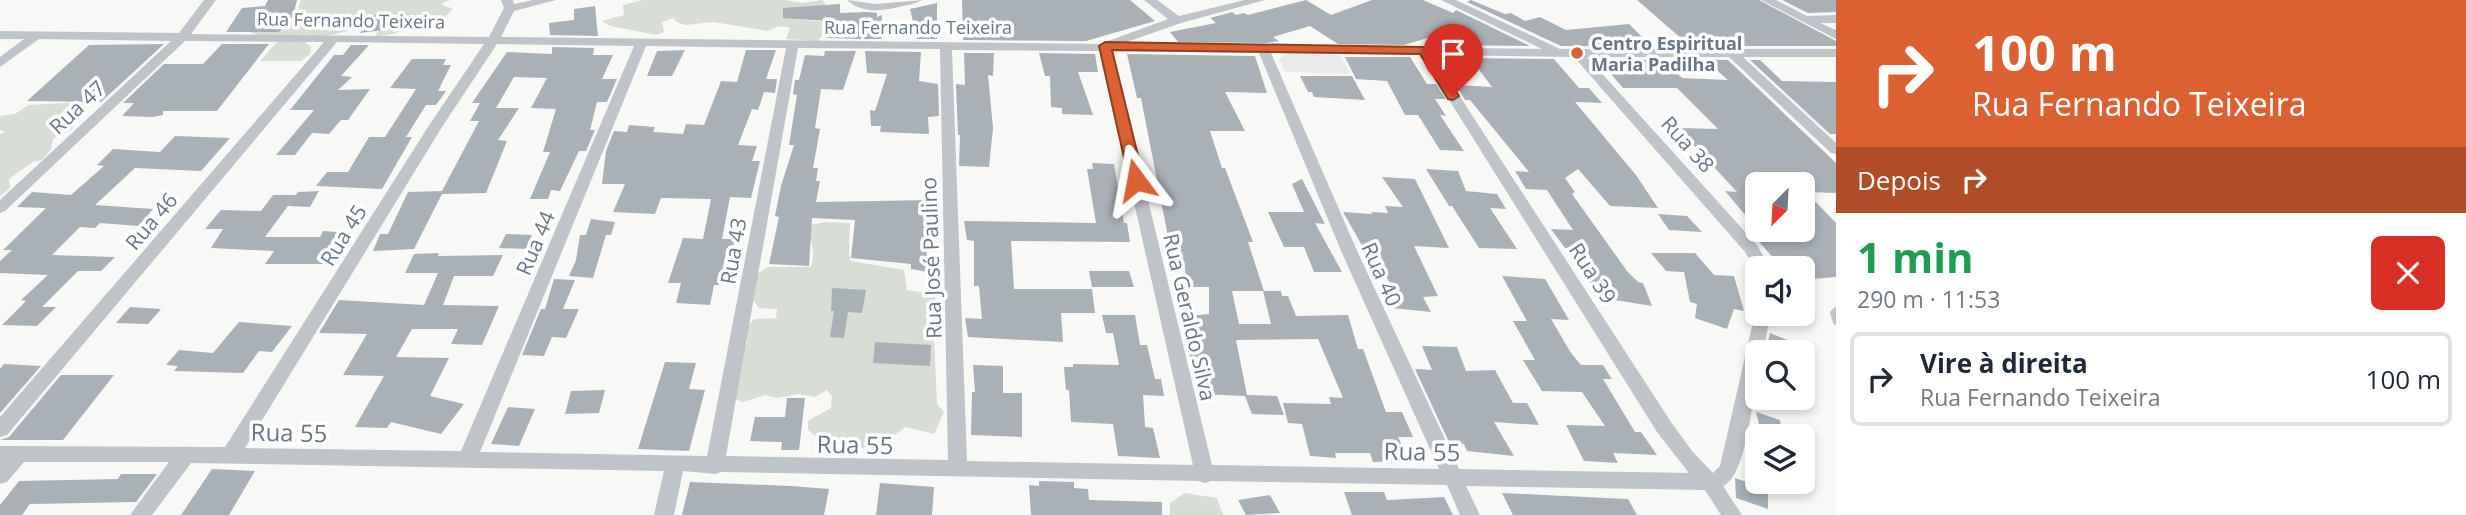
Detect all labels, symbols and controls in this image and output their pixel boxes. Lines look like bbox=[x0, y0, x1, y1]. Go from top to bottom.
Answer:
street label: Rua Fernando Teixeira bbox=[257, 6, 445, 34]
street label: Rua Fernando Teixeira bbox=[824, 15, 1012, 39]
text: 100 m bbox=[1972, 19, 2117, 85]
pin bbox=[1423, 24, 1483, 96]
icon: right bbox=[1857, 28, 1948, 119]
place label: Centro Espiritual Maria Padilha bbox=[1591, 31, 1742, 76]
icon: arrive bbox=[1434, 35, 1472, 73]
marker: Centro Espiritual Maria Padilha bbox=[1569, 45, 1585, 61]
street label: Rua 47 bbox=[43, 74, 111, 140]
text: Rua Fernando Teixeira bbox=[1972, 82, 2307, 125]
street label: Rua 38 bbox=[1655, 110, 1721, 178]
position arrow bbox=[1099, 143, 1173, 217]
icon: right bbox=[1955, 161, 1993, 199]
text: Depois bbox=[1857, 162, 1941, 198]
north arrow bbox=[1745, 172, 1815, 242]
map controls bbox=[1745, 172, 1815, 494]
street label: Rua José Paulino bbox=[914, 177, 948, 339]
street label: Rua 46 bbox=[119, 186, 183, 256]
street label: Rua 45 bbox=[313, 199, 373, 271]
street label: Rua 44 bbox=[509, 207, 561, 279]
street label: Rua 43 bbox=[713, 216, 753, 286]
text: 1 min bbox=[1857, 228, 1974, 285]
street label: Rua Geraldo Silva bbox=[1157, 231, 1223, 403]
button: close bbox=[2371, 236, 2445, 310]
street label: Rua 39 bbox=[1563, 237, 1623, 309]
street label: Rua 40 bbox=[1356, 238, 1408, 310]
button: sound bbox=[1745, 256, 1815, 326]
text: 290 m · 11:53 bbox=[1857, 283, 2000, 315]
button: search bbox=[1745, 340, 1815, 410]
text: Vire à direita bbox=[1920, 345, 2088, 381]
icon: right bbox=[1861, 360, 1899, 398]
text: 100 m bbox=[2366, 361, 2441, 397]
text: Rua Fernando Teixeira bbox=[1920, 381, 2160, 413]
street label: Rua 55 bbox=[250, 415, 328, 449]
button: layers bbox=[1745, 424, 1815, 494]
street label: Rua 55 bbox=[816, 427, 894, 461]
street label: Rua 55 bbox=[1383, 434, 1461, 468]

